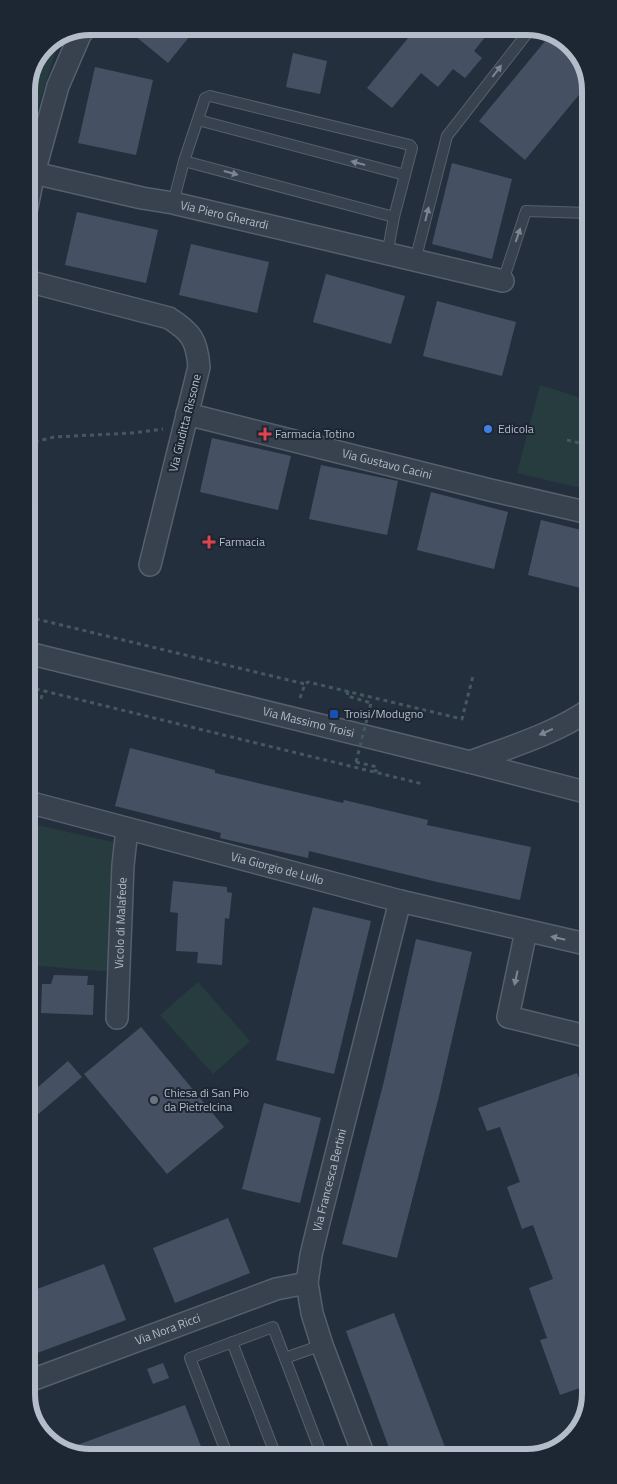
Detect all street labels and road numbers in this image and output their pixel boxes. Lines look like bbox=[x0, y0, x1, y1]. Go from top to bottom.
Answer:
street label: Via Piero Gherardi bbox=[178, 195, 271, 234]
street label: Via Giuditta Rissone bbox=[163, 372, 206, 474]
street label: Via Gustavo Cacini bbox=[340, 443, 434, 484]
street label: Via Massimo Troisi bbox=[261, 701, 357, 742]
street label: Via Giorgio de Lullo bbox=[229, 846, 326, 889]
street label: Vicolo di Malafede bbox=[109, 877, 132, 969]
street label: Via Francesca Bertini bbox=[307, 1127, 351, 1233]
street label: Via Nora Ricci bbox=[132, 1308, 203, 1350]

